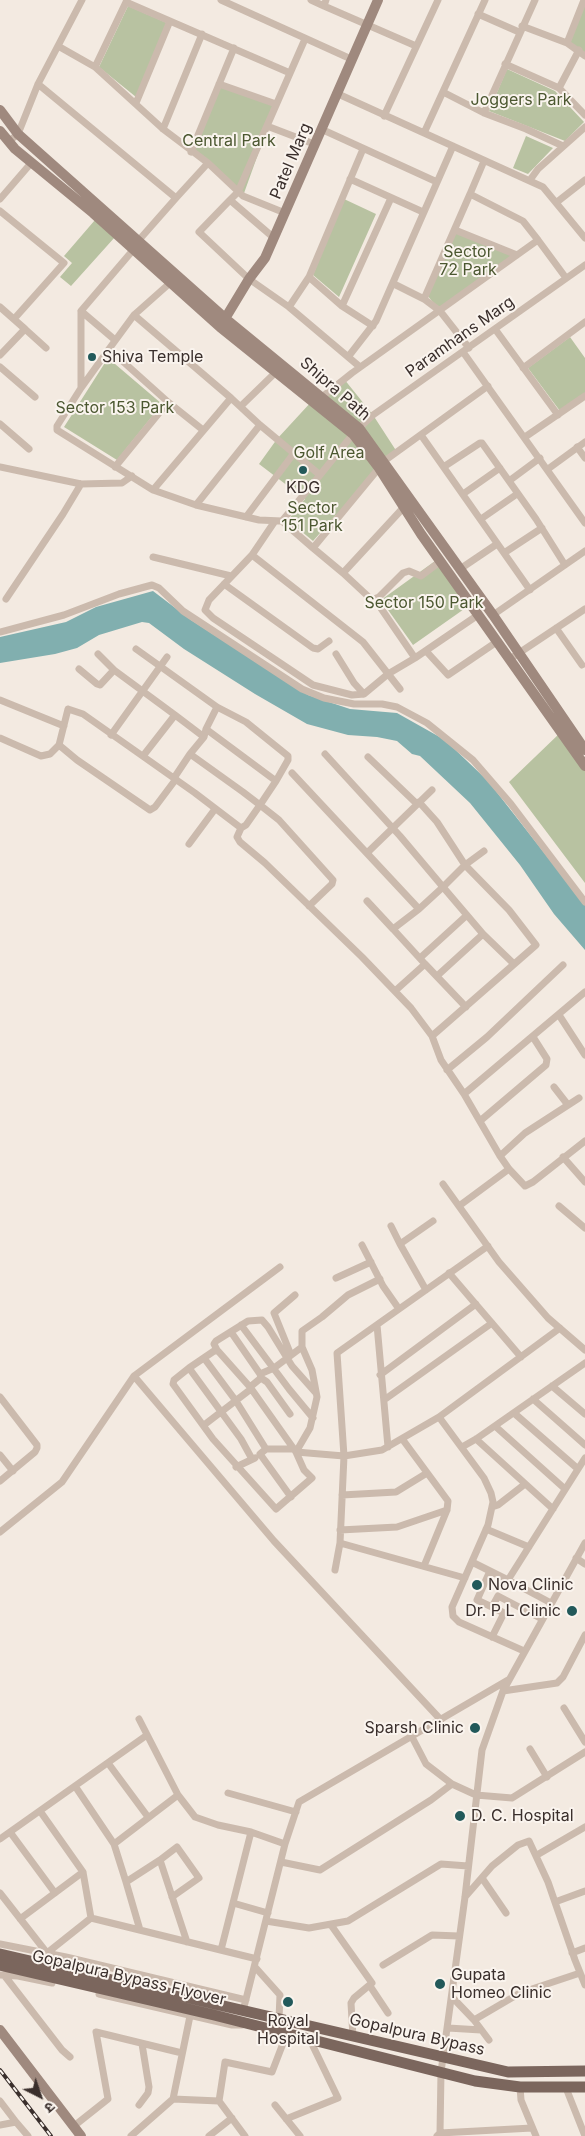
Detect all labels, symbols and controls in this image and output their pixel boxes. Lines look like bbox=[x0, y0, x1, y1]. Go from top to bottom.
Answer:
park label: Joggers Park bbox=[471, 90, 571, 110]
street label: Patel Marg bbox=[266, 120, 316, 202]
park label: Central Park bbox=[182, 131, 276, 151]
park label: Sector 72 Park bbox=[439, 242, 497, 280]
street label: Paramhans Marg bbox=[402, 292, 518, 382]
place label: Shiva Temple bbox=[102, 347, 203, 367]
marker: Shiva Temple bbox=[86, 351, 98, 363]
street label: Shipra Path bbox=[296, 353, 374, 425]
park label: Sector 153 Park bbox=[56, 398, 174, 418]
park label: Golf Area bbox=[293, 443, 365, 463]
marker: KDG bbox=[297, 464, 309, 476]
place label: KDG bbox=[286, 478, 320, 498]
park label: Sector 151 Park bbox=[281, 498, 343, 536]
park label: Sector 150 Park bbox=[364, 593, 484, 613]
place label: Nova Clinic bbox=[488, 1575, 574, 1595]
marker: Nova Clinic bbox=[470, 1578, 484, 1592]
place label: Dr. P L Clinic bbox=[465, 1601, 561, 1621]
marker: Dr. P L Clinic bbox=[565, 1604, 579, 1618]
place label: Sparsh Clinic bbox=[364, 1718, 464, 1738]
marker: Sparsh Clinic bbox=[468, 1721, 482, 1735]
place label: D. C. Hospital bbox=[471, 1806, 574, 1826]
marker: D. C. Hospital bbox=[453, 1809, 467, 1823]
street label: Gopalpura Bypass Flyover bbox=[30, 1946, 228, 2010]
place label: Gupata Homeo Clinic bbox=[451, 1965, 552, 2003]
marker: Gupata Homeo Clinic bbox=[433, 1977, 447, 1991]
marker: Royal Hospital bbox=[281, 1995, 295, 2009]
street label: Gopalpura Bypass bbox=[347, 2010, 487, 2060]
place label: Royal Hospital bbox=[257, 2011, 319, 2049]
north arrow bbox=[15, 2071, 65, 2121]
text: उ bbox=[42, 2099, 59, 2117]

